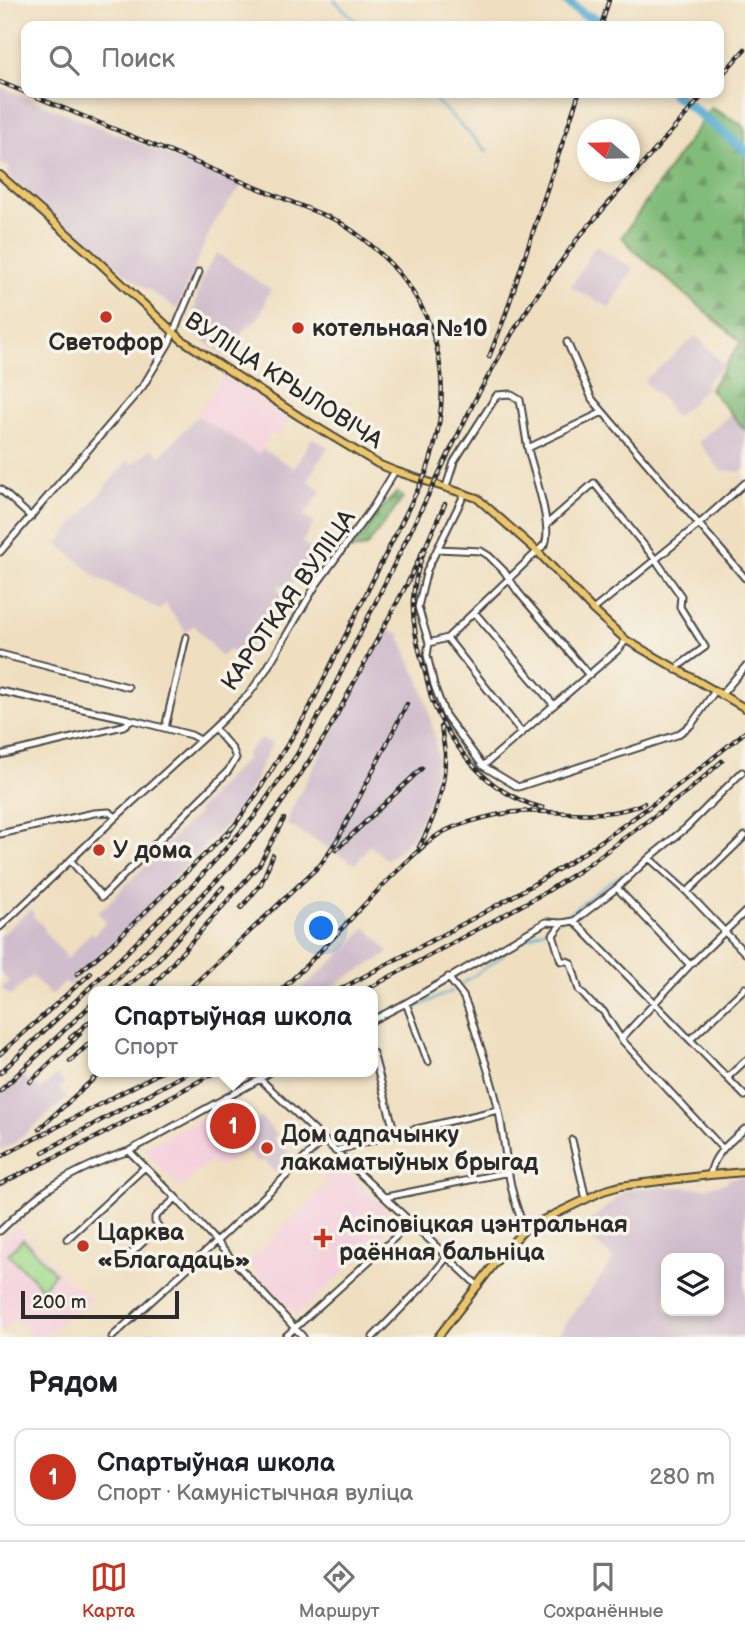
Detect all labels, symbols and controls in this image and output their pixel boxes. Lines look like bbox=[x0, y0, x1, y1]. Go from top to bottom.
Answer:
search box bbox=[21, 21, 724, 98]
icon: search bbox=[45, 41, 83, 79]
text: Поиск bbox=[101, 44, 175, 75]
north arrow bbox=[577, 119, 640, 182]
street label: ВУЛІЦА КРЫЛОВІЧА bbox=[180, 306, 388, 455]
marker: Светофор bbox=[98, 309, 114, 325]
place label: котельная №10 bbox=[312, 314, 488, 343]
marker: котельная №10 bbox=[290, 320, 306, 336]
place label: Светофор bbox=[48, 328, 164, 357]
street label: КАРОТКАЯ ВУЛІЦА bbox=[215, 504, 362, 696]
place label: У дома bbox=[113, 836, 193, 865]
marker: У дома bbox=[91, 842, 107, 858]
your location bbox=[304, 911, 338, 945]
popup bbox=[88, 986, 378, 1077]
text: Спартыўная школа bbox=[114, 1002, 352, 1033]
text: Спорт bbox=[114, 1033, 178, 1061]
pin: 1 bbox=[210, 1100, 256, 1152]
place label: Дом адпачынку лакаматыўных брыгад bbox=[280, 1120, 539, 1177]
marker: Дом адпачынку лакаматыўных брыгад bbox=[259, 1140, 275, 1156]
place label: Асіповіцкая цэнтральная раённая бальніца bbox=[338, 1210, 628, 1267]
place label: Царква «Благадаць» bbox=[97, 1218, 251, 1275]
marker: Асіповіцкая цэнтральная раённая бальніца bbox=[313, 1228, 333, 1248]
marker: Царква «Благадаць» bbox=[75, 1238, 91, 1254]
map controls bbox=[661, 1253, 724, 1316]
button: layers bbox=[661, 1253, 724, 1316]
scale bar bbox=[21, 1288, 178, 1320]
text: 200 m bbox=[32, 1291, 86, 1314]
text: Рядом bbox=[28, 1365, 118, 1401]
text: Спартыўная школа bbox=[97, 1448, 335, 1479]
text: 1 bbox=[48, 1463, 58, 1491]
text: 280 m bbox=[649, 1463, 715, 1491]
text: Спорт · Камуністычная вуліца bbox=[97, 1479, 413, 1507]
tab: Карта bbox=[82, 1558, 135, 1623]
tab: Маршрут bbox=[299, 1558, 380, 1623]
tab: Сохранённые bbox=[543, 1558, 663, 1623]

